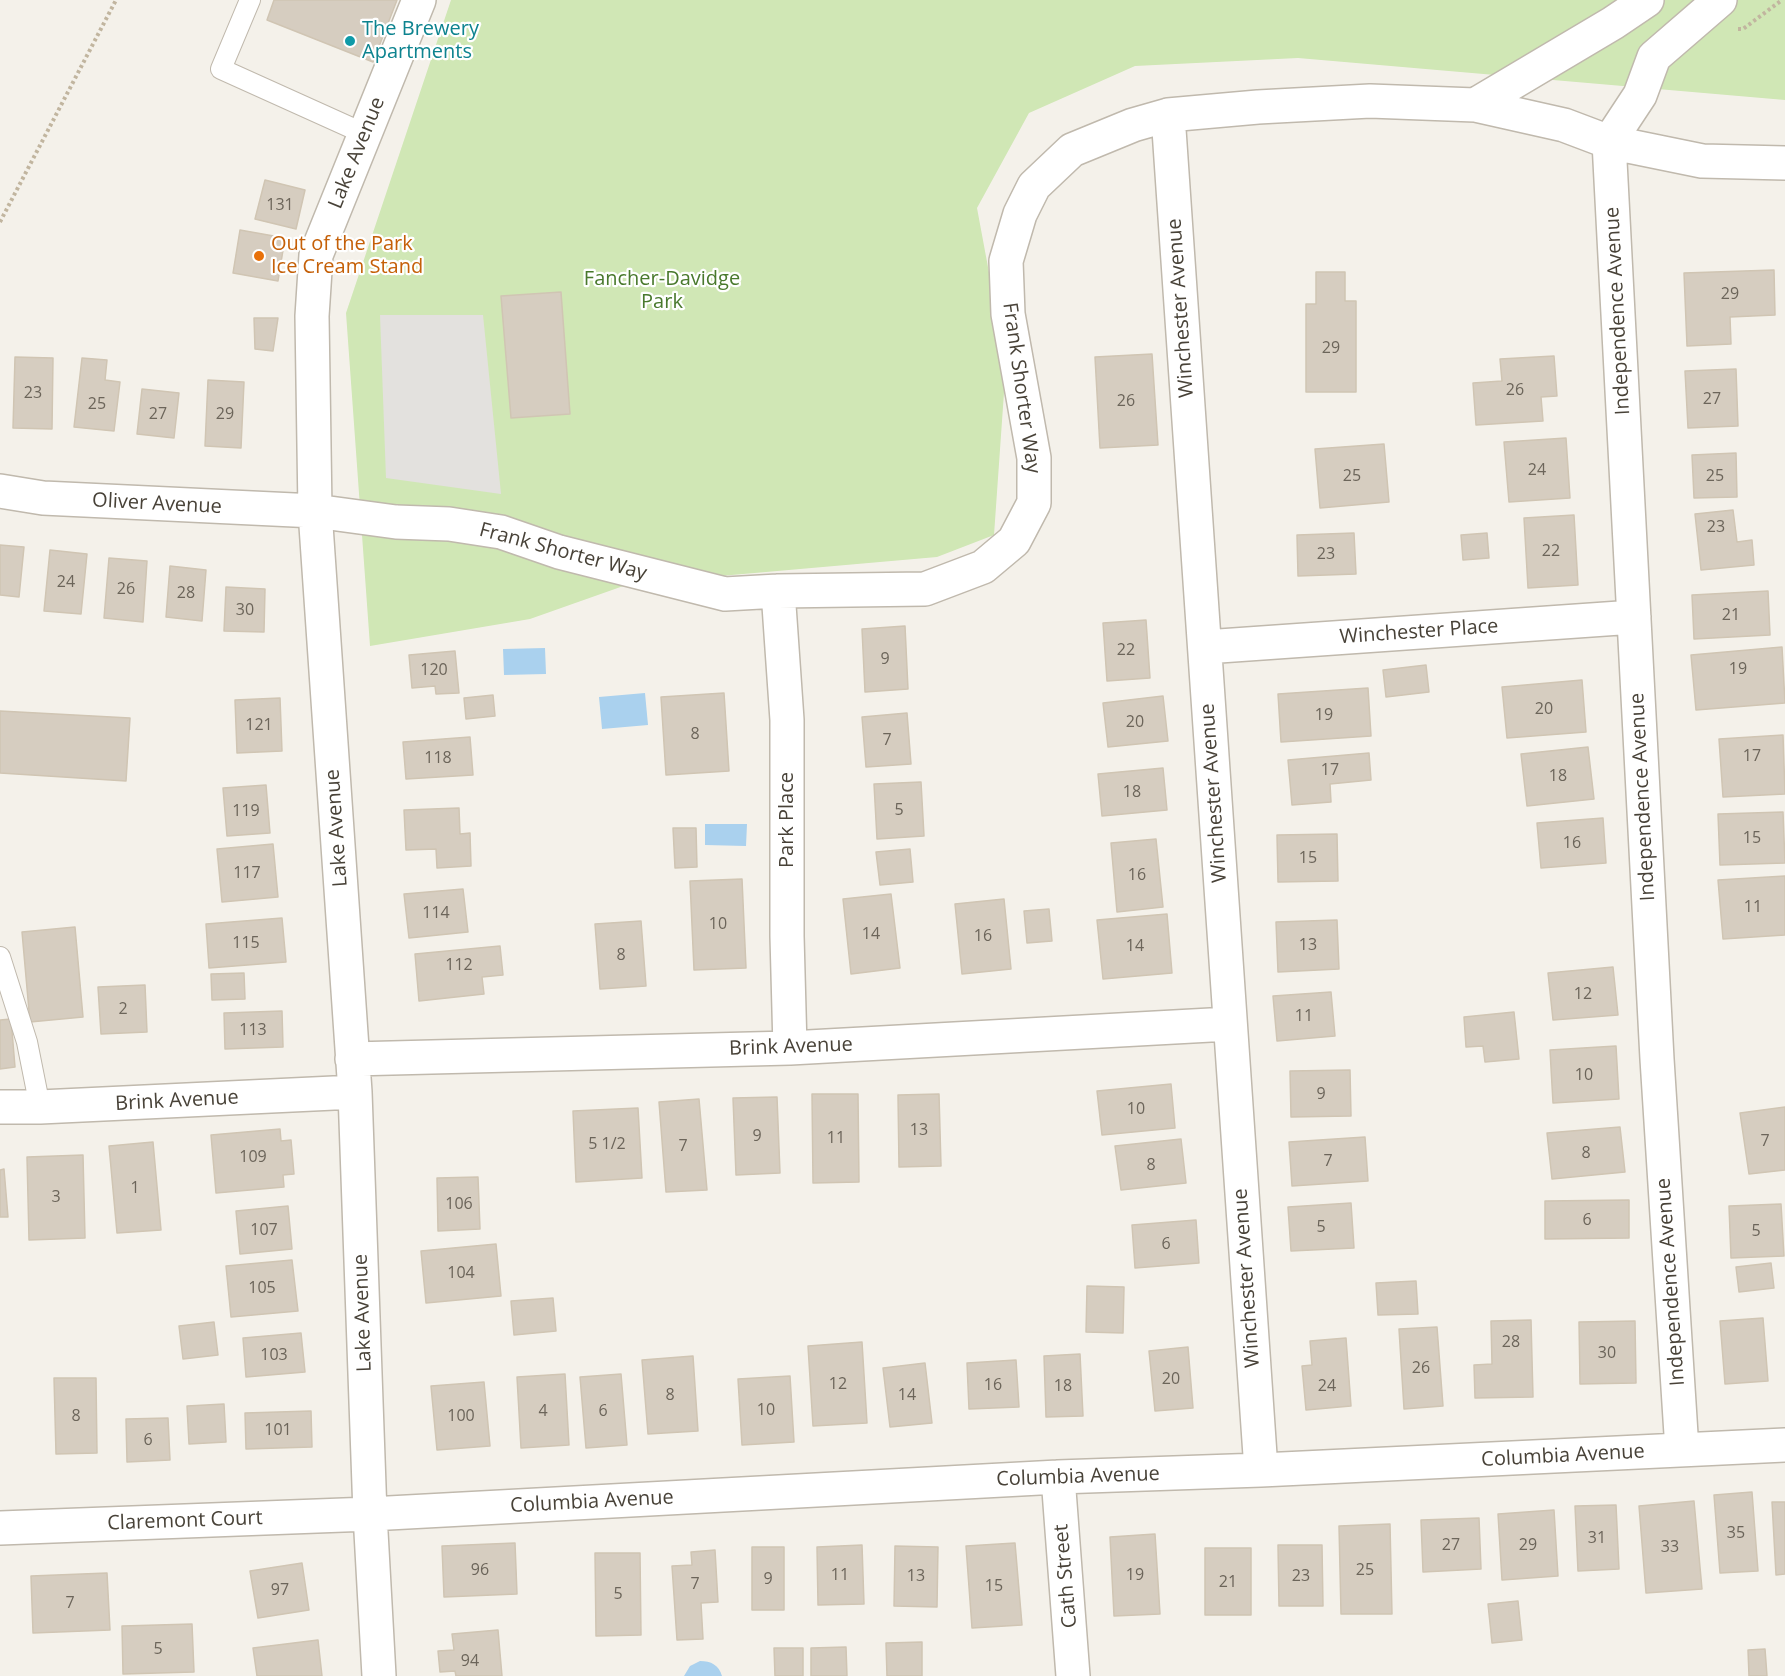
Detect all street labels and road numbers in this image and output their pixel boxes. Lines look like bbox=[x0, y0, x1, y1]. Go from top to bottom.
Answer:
street label: Lake Avenue bbox=[324, 94, 390, 212]
street label: Independence Avenue bbox=[1601, 206, 1635, 416]
street label: Winchester Avenue bbox=[1163, 218, 1199, 398]
street label: Frank Shorter Way bbox=[997, 301, 1045, 475]
street label: Oliver Avenue bbox=[92, 489, 222, 519]
street label: Frank Shorter Way bbox=[477, 518, 649, 586]
street label: Winchester Place bbox=[1339, 614, 1499, 650]
street label: Independence Avenue bbox=[1626, 692, 1660, 902]
street label: Winchester Avenue bbox=[1196, 703, 1232, 883]
street label: Lake Avenue bbox=[321, 768, 353, 888]
street label: Park Place bbox=[775, 772, 799, 868]
street label: Brink Avenue bbox=[729, 1033, 853, 1061]
street label: Brink Avenue bbox=[115, 1086, 239, 1116]
street label: Independence Avenue bbox=[1652, 1177, 1690, 1387]
street label: Winchester Avenue bbox=[1229, 1188, 1265, 1368]
street label: Lake Avenue bbox=[349, 1254, 377, 1372]
street label: Columbia Avenue bbox=[1481, 1440, 1645, 1472]
street label: Columbia Avenue bbox=[996, 1462, 1160, 1492]
street label: Columbia Avenue bbox=[510, 1486, 674, 1518]
street label: Claremont Court bbox=[107, 1506, 263, 1536]
street label: Cath Street bbox=[1050, 1523, 1082, 1629]

